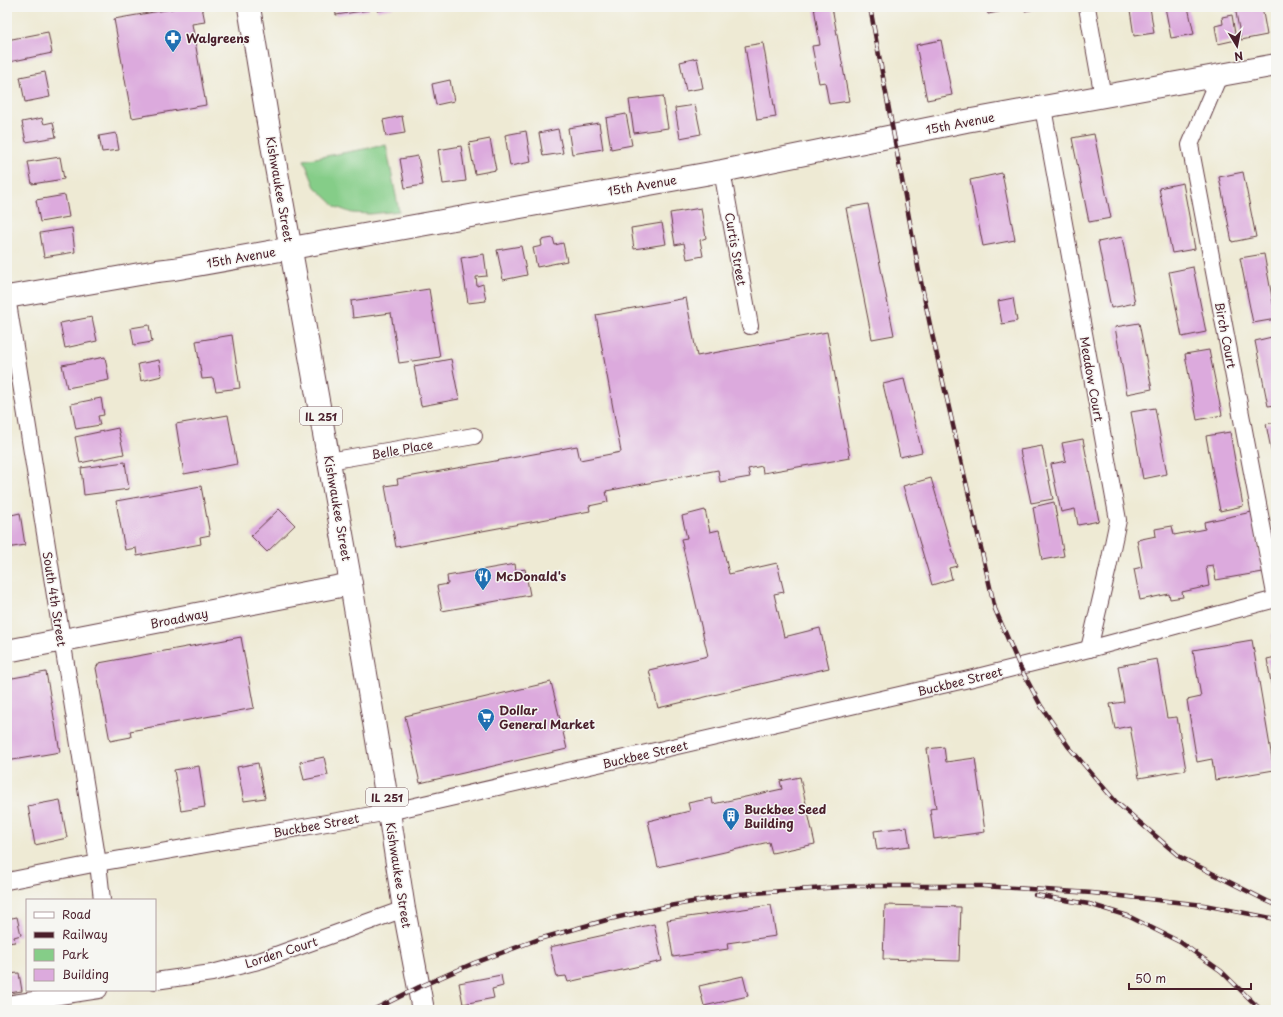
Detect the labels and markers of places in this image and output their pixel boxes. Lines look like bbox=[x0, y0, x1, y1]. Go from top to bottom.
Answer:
pharmacy icon: Walgreens bbox=[163, 28, 183, 53]
place label: Walgreens bbox=[186, 29, 250, 47]
restaurant icon: McDonald's bbox=[473, 566, 493, 591]
place label: McDonald's bbox=[496, 567, 566, 585]
place label: Dollar General Market bbox=[499, 701, 595, 733]
supermarket icon: Dollar General Market bbox=[476, 707, 496, 732]
place label: Buckbee Seed Building bbox=[744, 800, 827, 832]
building icon: Buckbee Seed Building bbox=[721, 806, 741, 831]

